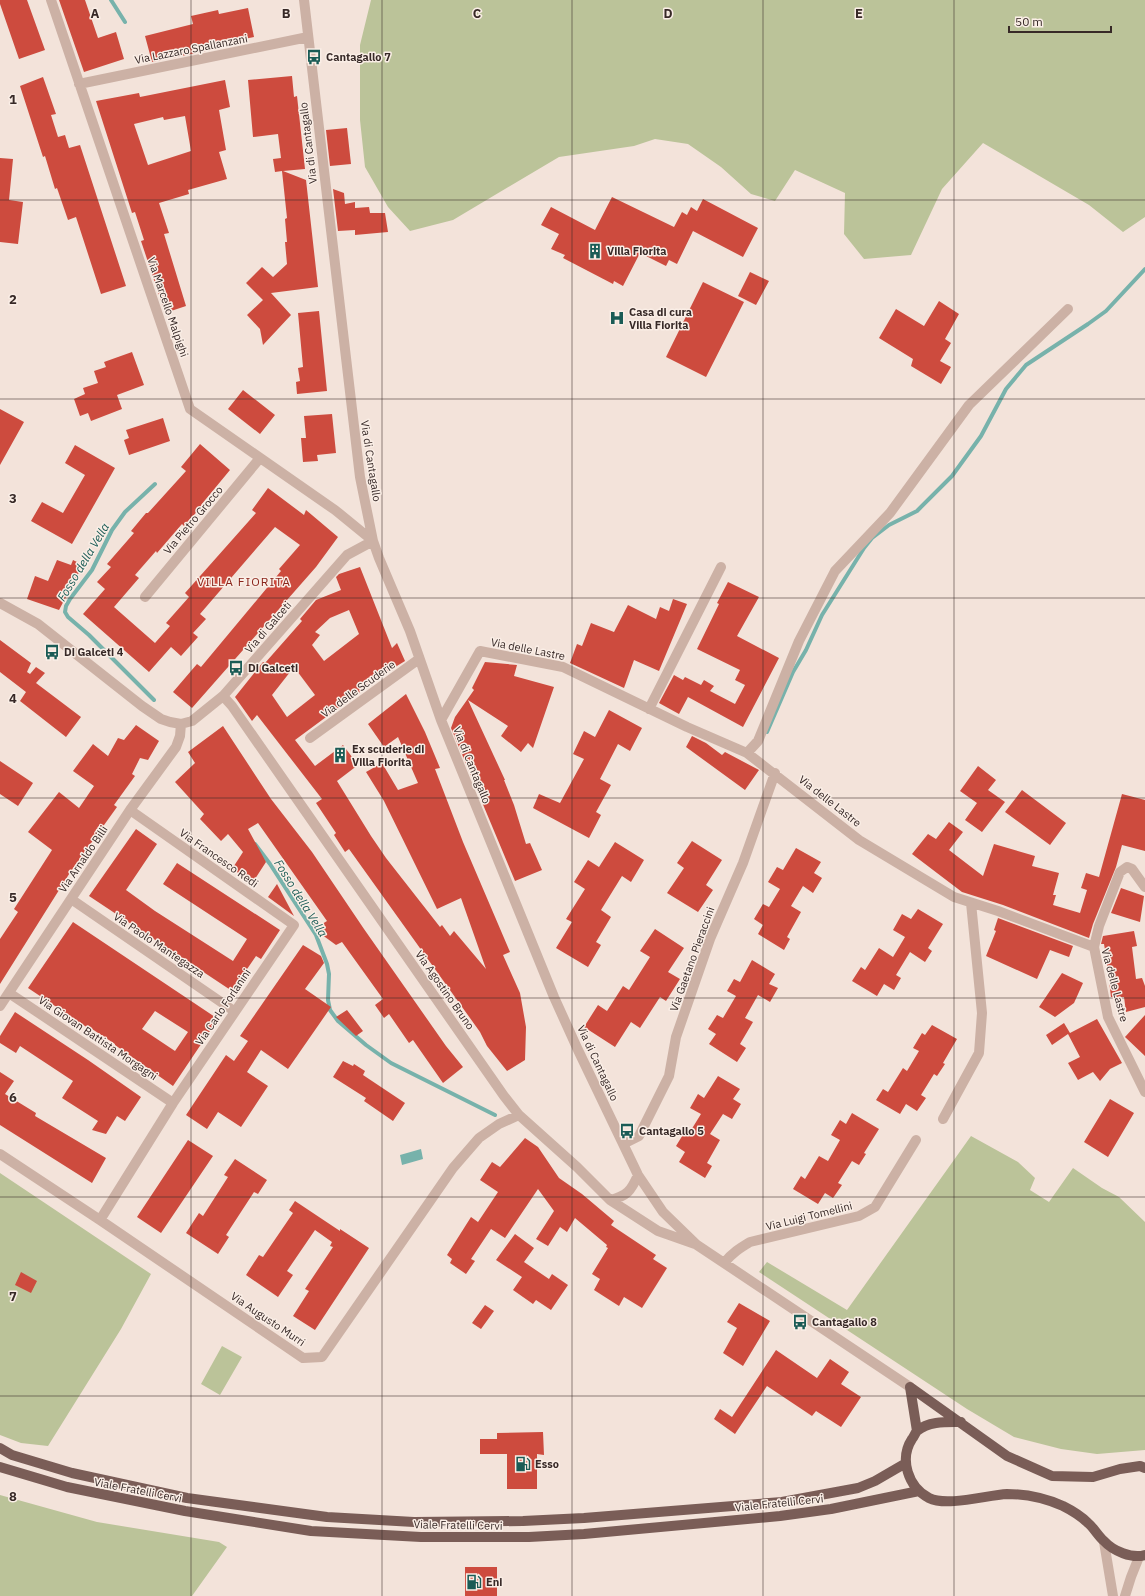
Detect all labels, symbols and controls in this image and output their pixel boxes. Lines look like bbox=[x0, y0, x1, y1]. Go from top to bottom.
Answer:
text: A bbox=[91, 5, 100, 22]
text: B bbox=[282, 5, 291, 22]
text: C bbox=[473, 5, 482, 22]
text: D bbox=[663, 5, 673, 22]
text: E bbox=[855, 5, 863, 22]
scale bar bbox=[1009, 8, 1111, 34]
text: 50 m bbox=[1015, 14, 1043, 29]
street label: Via Lazzaro Spallanzani bbox=[133, 31, 249, 67]
bus stop icon: Cantagallo 7 bbox=[305, 48, 323, 66]
place label: Cantagallo 7 bbox=[326, 50, 391, 64]
text: 1 bbox=[9, 91, 17, 108]
street label: Via di Cantagallo bbox=[296, 101, 320, 185]
building icon: Villa Fiorita bbox=[586, 242, 604, 260]
place label: Villa Fiorita bbox=[607, 244, 667, 258]
street label: Via Marcello Malpighi bbox=[144, 255, 192, 359]
text: 2 bbox=[9, 291, 17, 308]
place label: Casa di cura Villa Fiorita bbox=[629, 305, 692, 332]
hospital icon: Casa di cura Villa Fiorita bbox=[608, 309, 626, 327]
street label: Via di Cantagallo bbox=[358, 419, 384, 503]
street label: Via Pietro Grocco bbox=[160, 483, 226, 557]
text: 3 bbox=[9, 490, 17, 507]
water label: Fosso della Vella bbox=[54, 520, 112, 604]
district label: VILLA FIORITA bbox=[197, 574, 291, 589]
street label: Via di Galceti bbox=[242, 598, 294, 656]
street label: Via delle Lastre bbox=[490, 635, 566, 663]
bus stop icon: Di Galceti 4 bbox=[43, 643, 61, 661]
place label: Di Galceti 4 bbox=[64, 645, 124, 659]
street label: Via delle Scuderie bbox=[318, 657, 398, 721]
bus stop icon: Di Galceti bbox=[227, 659, 245, 677]
place label: Di Galceti bbox=[248, 661, 298, 675]
text: 4 bbox=[9, 690, 17, 707]
street label: Via di Cantagallo bbox=[450, 724, 494, 806]
place label: Ex scuderie di Villa Fiorita bbox=[352, 742, 424, 769]
building icon: Ex scuderie di Villa Fiorita bbox=[331, 746, 349, 764]
street label: Via delle Lastre bbox=[796, 772, 864, 830]
street label: Via Arnaldo Billi bbox=[55, 823, 111, 895]
street label: Via Francesco Redi bbox=[177, 826, 261, 890]
water label: Fosso della Vella bbox=[271, 856, 331, 940]
text: 5 bbox=[9, 889, 17, 906]
street label: Via Gaetano Pieraccini bbox=[667, 905, 717, 1013]
street label: Via Paolo Mantegazza bbox=[111, 909, 207, 981]
street label: Via delle Lastre bbox=[1098, 947, 1132, 1023]
street label: Via Agostino Bruno bbox=[412, 948, 478, 1032]
street label: Via Carlo Forlanini bbox=[192, 966, 254, 1048]
street label: Via Giovan Battista Morgagni bbox=[36, 993, 160, 1083]
street label: Via di Cantagallo bbox=[574, 1023, 622, 1103]
text: 6 bbox=[9, 1089, 17, 1106]
bus stop icon: Cantagallo 5 bbox=[618, 1122, 636, 1140]
place label: Cantagallo 5 bbox=[639, 1124, 704, 1138]
street label: Via Luigi Tomellini bbox=[764, 1198, 854, 1234]
text: 7 bbox=[9, 1288, 17, 1305]
street label: Via Augusto Murri bbox=[228, 1289, 308, 1349]
bus stop icon: Cantagallo 8 bbox=[791, 1313, 809, 1331]
place label: Cantagallo 8 bbox=[812, 1315, 877, 1329]
fuel station icon: Esso bbox=[514, 1455, 532, 1473]
place label: Esso bbox=[535, 1457, 559, 1471]
street label: Viale Fratelli Cervi bbox=[93, 1475, 183, 1505]
text: 8 bbox=[9, 1488, 17, 1505]
street label: Viale Fratelli Cervi bbox=[734, 1491, 824, 1515]
street label: Viale Fratelli Cervi bbox=[413, 1517, 503, 1533]
fuel station icon: Eni bbox=[465, 1573, 483, 1591]
place label: Eni bbox=[486, 1575, 502, 1589]

